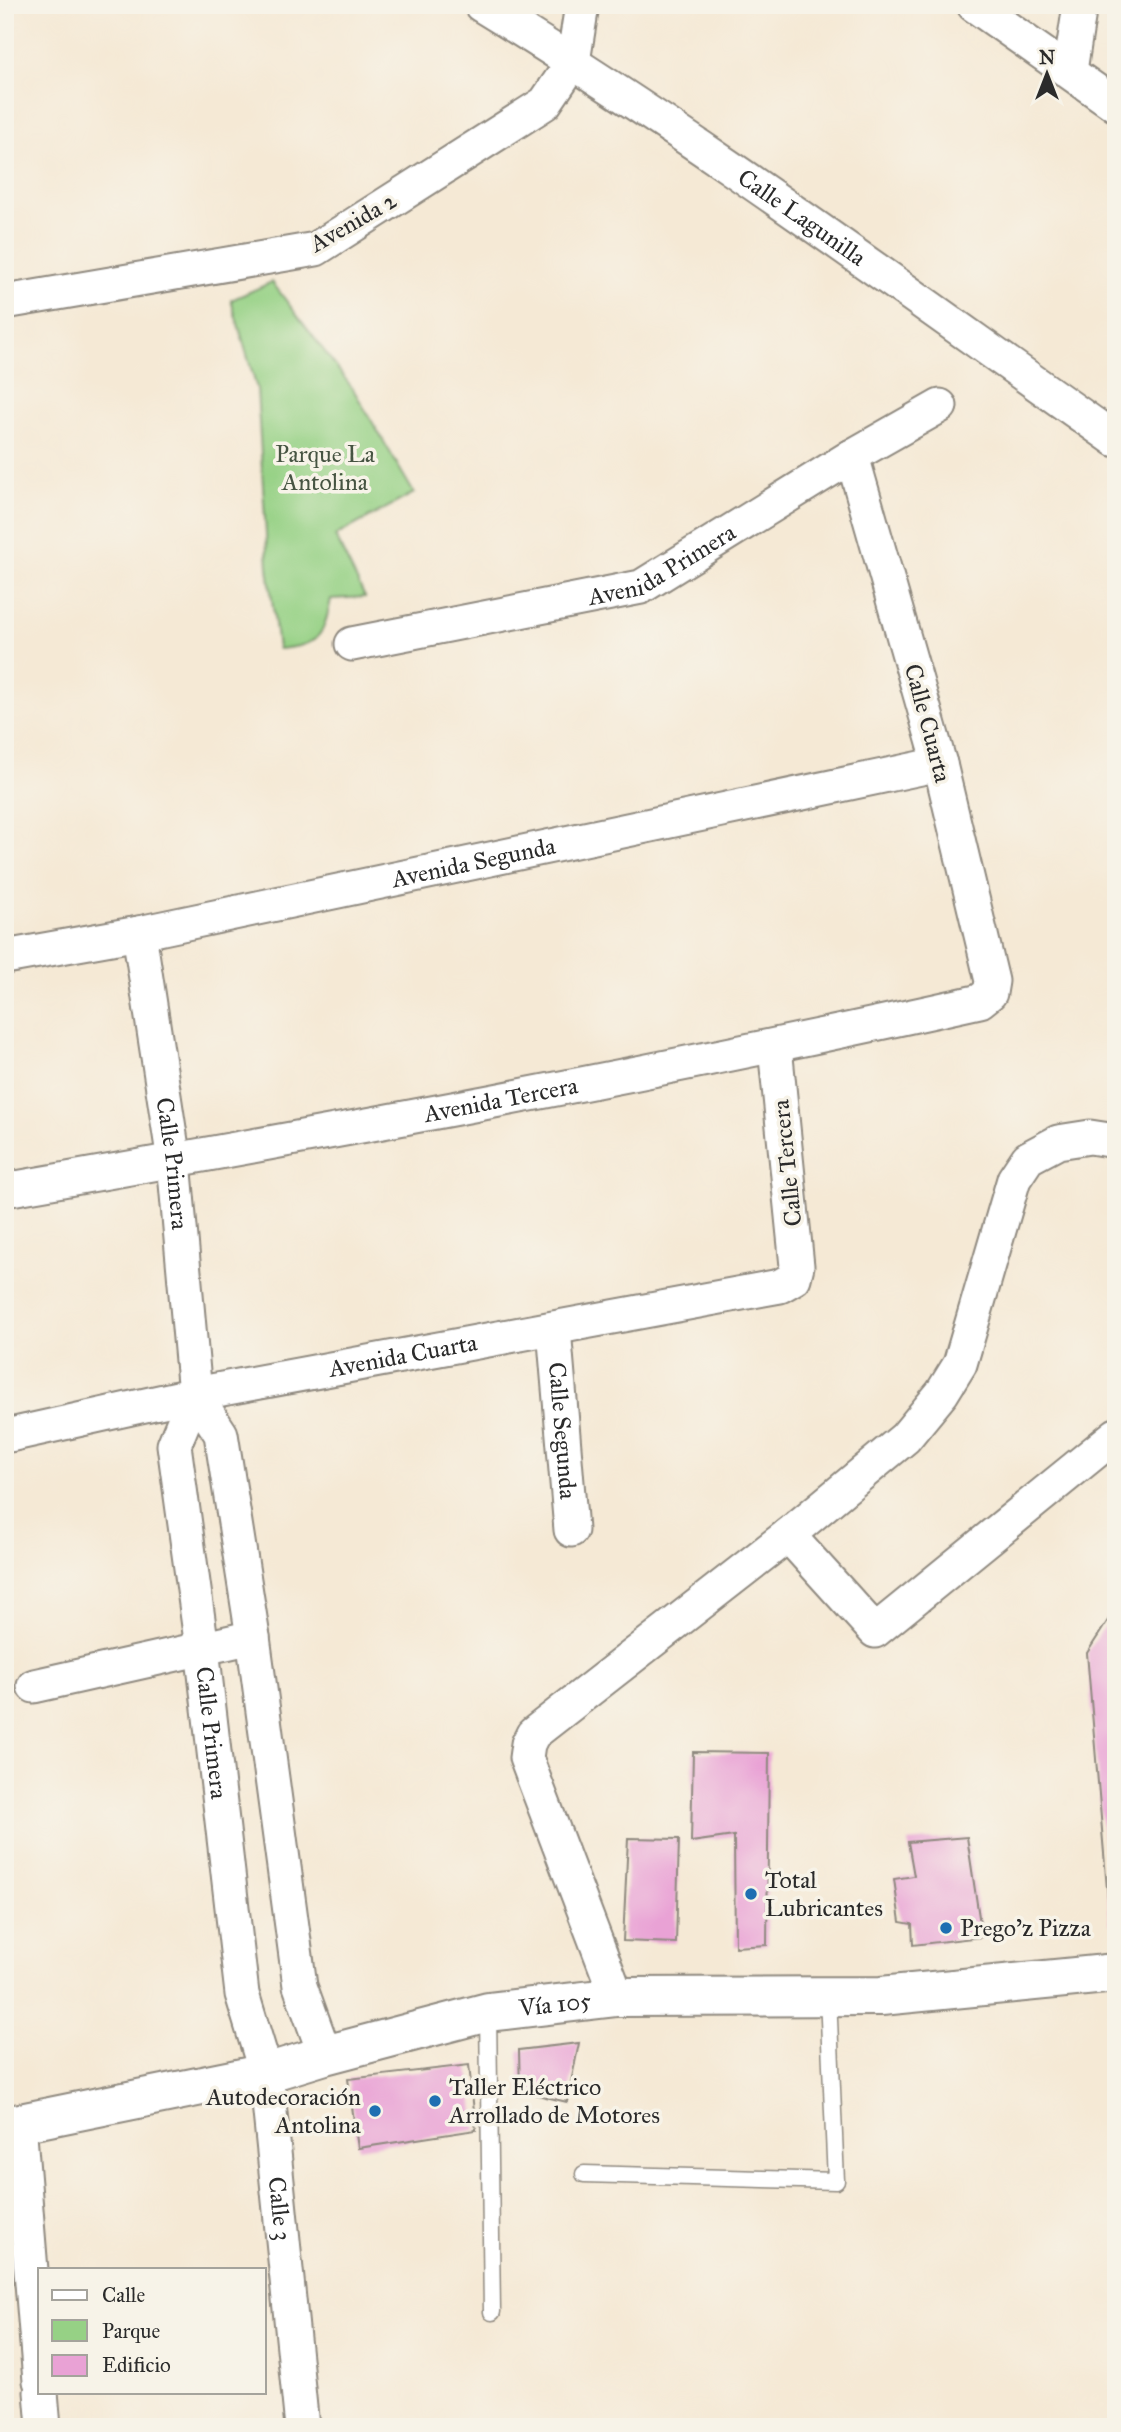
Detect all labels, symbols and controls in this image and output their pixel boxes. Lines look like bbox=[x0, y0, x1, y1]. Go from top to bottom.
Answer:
north arrow bbox=[1012, 38, 1082, 108]
text: N bbox=[1039, 46, 1055, 69]
street label: Calle Lagunilla bbox=[732, 162, 873, 273]
street label: Avenida 2 bbox=[303, 185, 402, 259]
park label: Parque La Antolina bbox=[275, 439, 376, 497]
street label: Avenida Primera bbox=[585, 517, 742, 612]
street label: Calle Cuarta bbox=[898, 660, 958, 786]
street label: Avenida Segunda bbox=[388, 830, 559, 894]
street label: Avenida Tercera bbox=[420, 1070, 581, 1129]
street label: Calle Primera bbox=[149, 1095, 195, 1232]
street label: Calle Tercera bbox=[765, 1097, 809, 1228]
street label: Avenida Cuarta bbox=[325, 1327, 480, 1384]
street label: Calle Segunda bbox=[542, 1361, 583, 1501]
street label: Calle Primera bbox=[189, 1665, 234, 1801]
place label: Total Lubricantes bbox=[765, 1865, 883, 1923]
marker: Total Lubricantes bbox=[743, 1886, 759, 1902]
place label: Prego'z Pizza bbox=[960, 1913, 1092, 1943]
marker: Prego'z Pizza bbox=[938, 1920, 954, 1936]
street label: Vía 105 bbox=[516, 1985, 593, 2023]
place label: Taller Eléctrico Arrollado de Motores bbox=[448, 2072, 660, 2130]
place label: Autodecoración Antolina bbox=[205, 2082, 362, 2140]
marker: Taller Eléctrico Arrollado de Motores bbox=[427, 2093, 443, 2109]
marker: Autodecoración Antolina bbox=[367, 2103, 383, 2119]
street label: Calle 3 bbox=[262, 2175, 298, 2242]
legend bbox=[38, 2268, 266, 2394]
text: Calle bbox=[102, 2282, 145, 2308]
text: Parque bbox=[102, 2318, 161, 2344]
text: Edificio bbox=[102, 2352, 171, 2378]

